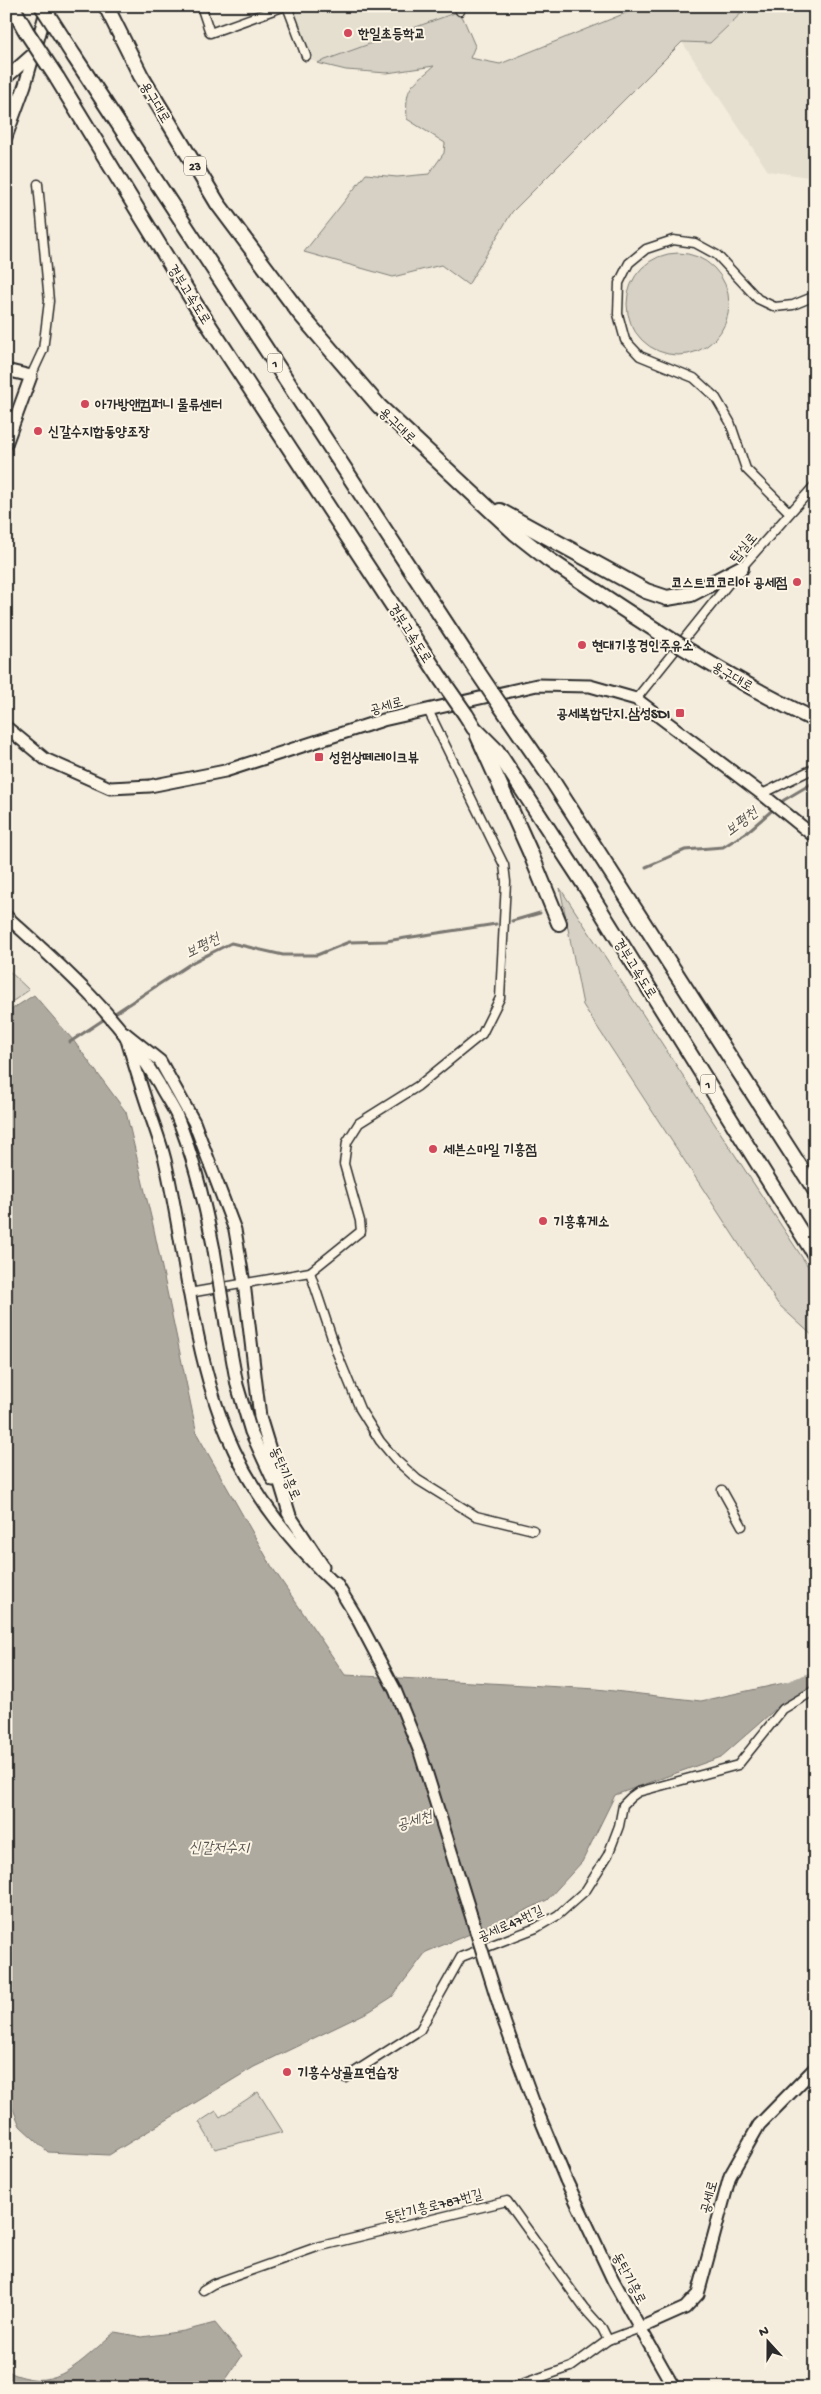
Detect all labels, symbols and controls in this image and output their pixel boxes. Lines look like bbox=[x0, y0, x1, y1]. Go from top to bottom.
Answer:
marker: 한일초등학교 bbox=[342, 27, 354, 39]
place label: 한일초등학교 bbox=[357, 27, 426, 44]
street label: 용구대로 bbox=[135, 80, 173, 127]
road number: 23 bbox=[184, 157, 206, 176]
street label: 경부고속도로 bbox=[163, 262, 213, 328]
road number: 1 bbox=[268, 353, 282, 372]
marker: 아가방앤컴퍼니 물류센터 bbox=[79, 398, 91, 410]
place label: 아가방앤컴퍼니 물류센터 bbox=[95, 398, 222, 415]
street label: 용구대로 bbox=[374, 405, 418, 449]
marker: 신갈수지합동양조장 bbox=[32, 425, 44, 437]
place label: 신갈수지합동양조장 bbox=[48, 425, 150, 442]
street label: 탑실로 bbox=[728, 530, 762, 567]
place label: 코스트코코리아 공세점 bbox=[671, 576, 788, 593]
marker: 코스트코코리아 공세점 bbox=[791, 576, 803, 588]
street label: 경부고속도로 bbox=[383, 601, 434, 667]
place label: 현대기흥경인주유소 bbox=[592, 638, 693, 656]
marker: 현대기흥경인주유소 bbox=[576, 639, 588, 651]
street label: 용구대로 bbox=[708, 660, 756, 697]
street label: 공세로 bbox=[368, 695, 405, 720]
place label: 공세복합단지.삼성SDI bbox=[556, 707, 670, 724]
marker: 공세복합단지.삼성SDI bbox=[674, 707, 686, 719]
marker: 성원상떼레이크뷰 bbox=[313, 751, 325, 763]
place label: 성원상떼레이크뷰 bbox=[329, 751, 419, 768]
water label: 보평천 bbox=[722, 803, 764, 841]
water label: 보평천 bbox=[183, 930, 225, 963]
street label: 경부고속도로 bbox=[609, 936, 659, 1002]
road number: 1 bbox=[700, 1074, 716, 1094]
place label: 세븐스마일 기흥점 bbox=[443, 1142, 537, 1160]
marker: 세븐스마일 기흥점 bbox=[427, 1143, 439, 1155]
place label: 기흥휴게소 bbox=[553, 1214, 609, 1232]
marker: 기흥휴게소 bbox=[537, 1215, 549, 1227]
street label: 동탄기흥로 bbox=[264, 1445, 303, 1503]
water label: 공세천 bbox=[395, 1808, 436, 1836]
water label: 신갈저수지 bbox=[189, 1840, 251, 1858]
street label: 공세로47번길 bbox=[475, 1903, 547, 1947]
place label: 기흥수상골프연습장 bbox=[297, 2065, 399, 2083]
marker: 기흥수상골프연습장 bbox=[281, 2066, 293, 2078]
street label: 공세로 bbox=[698, 2179, 723, 2216]
street label: 동탄기흥로787번길 bbox=[383, 2187, 485, 2228]
street label: 동탄기흥로 bbox=[607, 2250, 649, 2308]
north arrow bbox=[744, 2316, 794, 2366]
text: N bbox=[757, 2323, 772, 2342]

